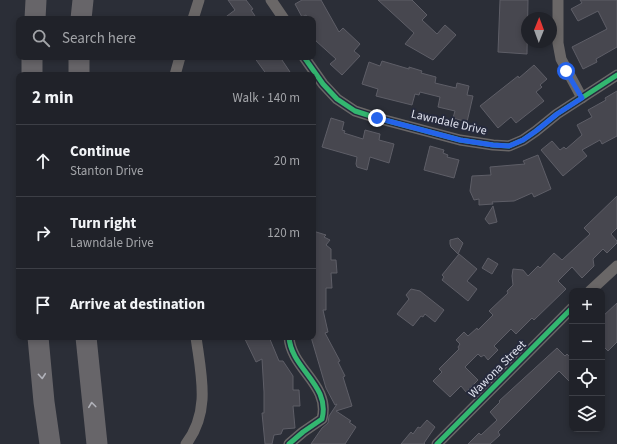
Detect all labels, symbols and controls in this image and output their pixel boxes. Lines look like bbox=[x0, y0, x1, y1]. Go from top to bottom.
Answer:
north arrow bbox=[521, 12, 557, 48]
search box bbox=[16, 16, 316, 60]
icon: search bbox=[30, 27, 52, 49]
text: Search here bbox=[62, 28, 136, 49]
route start bbox=[557, 62, 575, 80]
text: 2 min bbox=[32, 86, 73, 110]
text: Walk · 140 m bbox=[232, 89, 300, 107]
street label: Lawndale Drive bbox=[409, 106, 488, 139]
route end bbox=[368, 109, 386, 127]
text: Continue bbox=[70, 141, 130, 162]
icon: ahead bbox=[32, 150, 54, 172]
text: 20 m bbox=[274, 152, 300, 170]
text: Stanton Drive bbox=[70, 162, 144, 180]
text: Turn right bbox=[70, 213, 136, 234]
icon: right bbox=[32, 222, 54, 244]
text: 120 m bbox=[267, 224, 300, 242]
text: Lawndale Drive bbox=[70, 234, 154, 252]
map controls bbox=[569, 288, 605, 432]
button: + bbox=[569, 288, 605, 324]
icon: arrive bbox=[32, 294, 54, 316]
text: Arrive at destination bbox=[70, 294, 205, 315]
button: − bbox=[569, 324, 605, 360]
street label: Wawona Street bbox=[465, 337, 530, 402]
button: locate bbox=[569, 360, 605, 396]
one-way arrow bbox=[37, 373, 46, 379]
button: layers bbox=[569, 396, 605, 432]
one-way arrow bbox=[88, 402, 97, 408]

